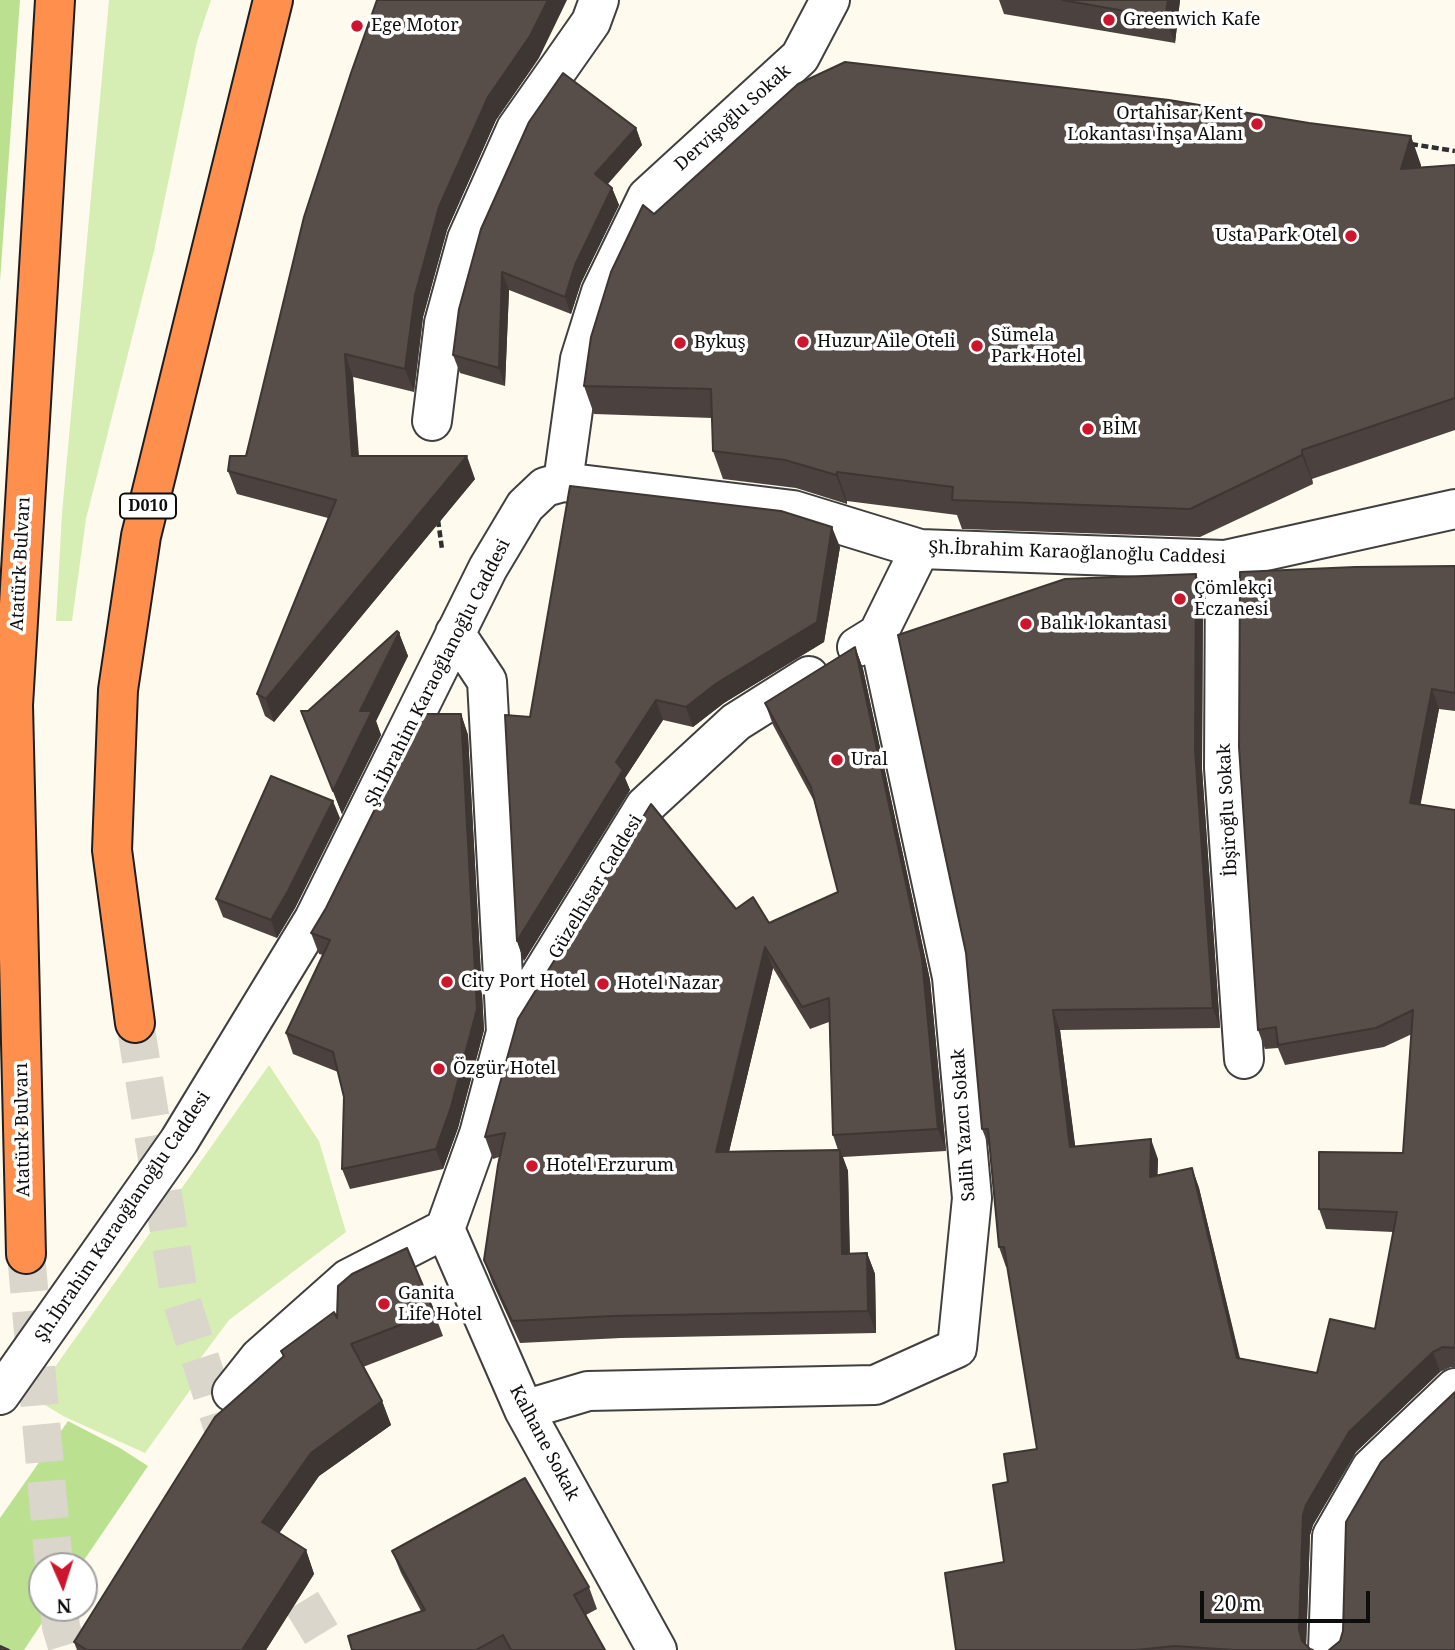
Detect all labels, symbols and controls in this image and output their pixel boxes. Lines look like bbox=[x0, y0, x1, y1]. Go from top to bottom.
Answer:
place label: Greenwich Kafe bbox=[1123, 9, 1260, 31]
marker: Greenwich Kafe bbox=[1101, 12, 1117, 28]
place label: Ege Motor bbox=[371, 15, 459, 37]
marker: Ege Motor bbox=[349, 18, 365, 34]
street label: Dervişoğlu Sokak bbox=[671, 60, 795, 176]
place label: Ortahisar Kent Lokantası İnşa Alanı bbox=[1067, 103, 1243, 146]
marker: Ortahisar Kent Lokantası İnşa Alanı bbox=[1249, 116, 1265, 132]
place label: Usta Park Otel bbox=[1215, 225, 1337, 247]
marker: Usta Park Otel bbox=[1343, 228, 1359, 244]
place label: Sümela Park Hotel bbox=[991, 325, 1082, 368]
place label: Huzur Aile Oteli bbox=[817, 331, 955, 353]
place label: Bykuş bbox=[694, 332, 746, 354]
marker: Huzur Aile Oteli bbox=[795, 334, 811, 350]
marker: Bykuş bbox=[672, 335, 688, 351]
marker: Sümela Park Hotel bbox=[969, 338, 985, 354]
place label: BİM bbox=[1102, 418, 1137, 440]
marker: BİM bbox=[1080, 421, 1096, 437]
road number: D010 bbox=[120, 494, 176, 519]
street label: Atatürk Bulvarı bbox=[7, 496, 35, 632]
street label: Şh.İbrahim Karaoğlanoğlu Caddesi bbox=[361, 536, 515, 810]
street label: Şh.İbrahim Karaoğlanoğlu Caddesi bbox=[928, 537, 1226, 569]
place label: Çömlekçi Eczanesi bbox=[1194, 578, 1272, 620]
marker: Çömlekçi Eczanesi bbox=[1172, 591, 1188, 607]
place label: Balık lokantasi bbox=[1040, 613, 1167, 635]
marker: Balık lokantasi bbox=[1018, 616, 1034, 632]
street label: İbşiroğlu Sokak bbox=[1214, 743, 1242, 877]
place label: Ural bbox=[851, 749, 888, 771]
marker: Ural bbox=[829, 752, 845, 768]
street label: Güzelhisar Caddesi bbox=[544, 811, 648, 963]
place label: City Port Hotel bbox=[461, 971, 586, 993]
place label: Hotel Nazar bbox=[617, 973, 720, 995]
marker: City Port Hotel bbox=[439, 974, 455, 990]
marker: Hotel Nazar bbox=[595, 976, 611, 992]
street label: Salih Yazıcı Sokak bbox=[948, 1048, 980, 1202]
place label: Özgür Hotel bbox=[453, 1058, 556, 1080]
marker: Özgür Hotel bbox=[431, 1061, 447, 1077]
street label: Atatürk Bulvarı bbox=[11, 1063, 35, 1197]
street label: Şh.İbrahim Karaoğlanoğlu Caddesi bbox=[31, 1088, 215, 1346]
place label: Hotel Erzurum bbox=[546, 1155, 674, 1177]
marker: Hotel Erzurum bbox=[524, 1158, 540, 1174]
place label: Ganita Life Hotel bbox=[398, 1283, 482, 1326]
marker: Ganita Life Hotel bbox=[376, 1296, 392, 1312]
street label: Kalhane Sokak bbox=[505, 1382, 583, 1504]
north arrow bbox=[28, 1552, 98, 1622]
scale bar bbox=[1203, 1576, 1373, 1620]
text: 20 m bbox=[1213, 1589, 1262, 1617]
text: N bbox=[56, 1593, 72, 1619]

